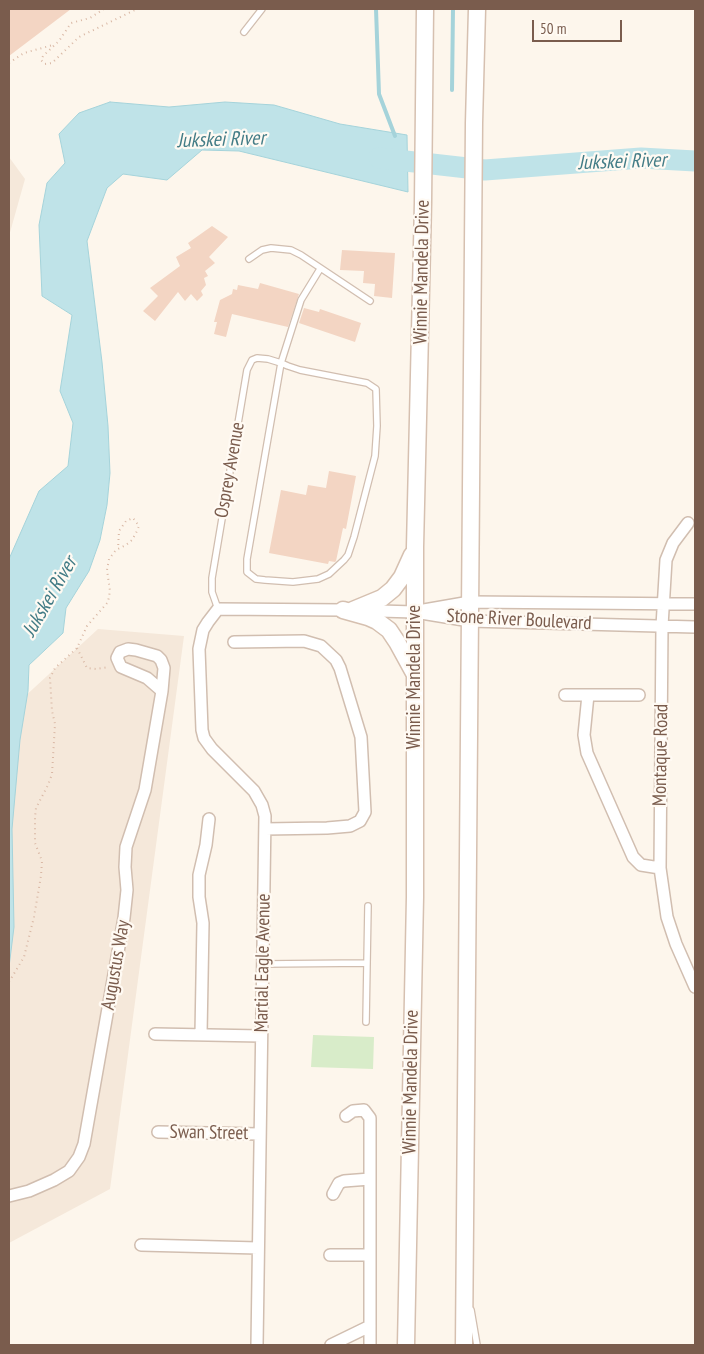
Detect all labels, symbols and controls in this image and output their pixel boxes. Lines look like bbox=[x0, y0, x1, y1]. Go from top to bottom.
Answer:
scale bar bbox=[534, 10, 624, 42]
text: 50 m bbox=[540, 19, 566, 38]
water label: Jukskei River bbox=[177, 126, 265, 154]
water label: Jukskei River bbox=[578, 148, 666, 176]
street label: Winnie Mandela Drive bbox=[409, 200, 435, 344]
street label: Osprey Avenue bbox=[210, 420, 250, 520]
water label: Jukskei River bbox=[18, 553, 82, 641]
street label: Winnie Mandela Drive bbox=[404, 605, 426, 749]
street label: Stone River Boulevard bbox=[446, 605, 592, 635]
street label: Montaque Road bbox=[649, 704, 673, 806]
street label: Martial Eagle Avenue bbox=[250, 893, 276, 1033]
street label: Augustus Way bbox=[97, 918, 135, 1012]
street label: Winnie Mandela Drive bbox=[398, 1010, 424, 1154]
street label: Swan Street bbox=[169, 1121, 249, 1145]

